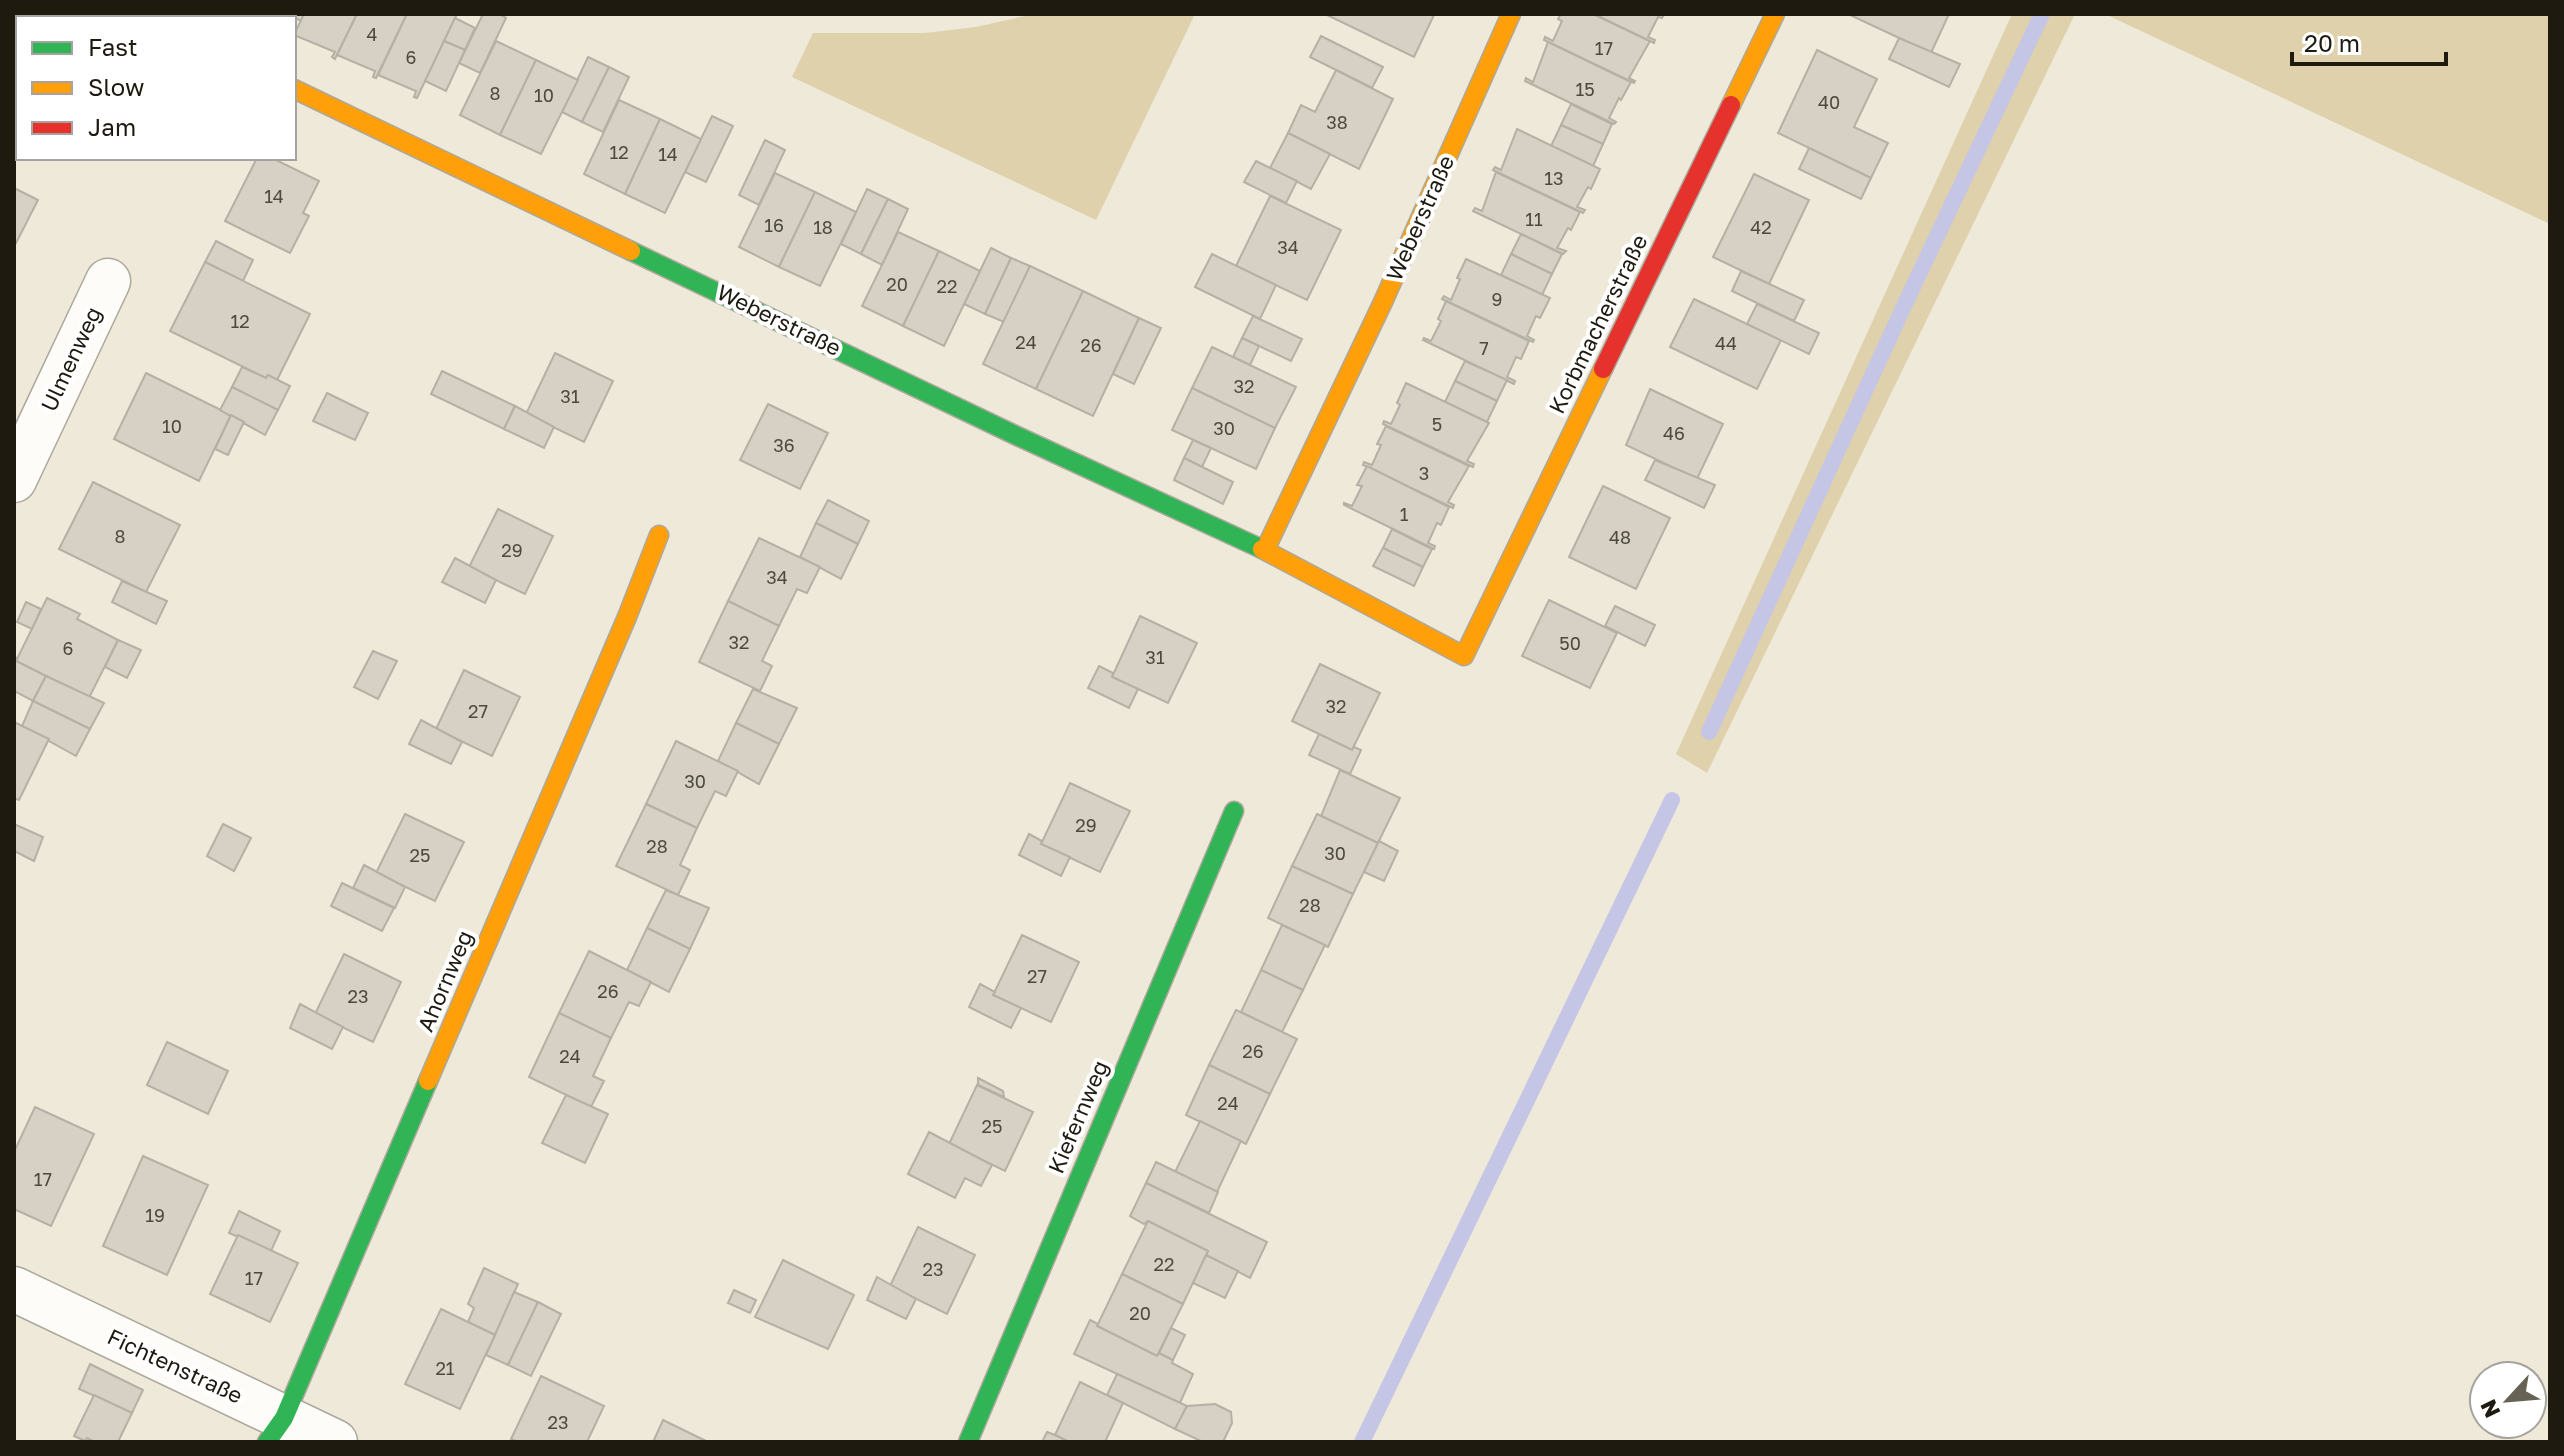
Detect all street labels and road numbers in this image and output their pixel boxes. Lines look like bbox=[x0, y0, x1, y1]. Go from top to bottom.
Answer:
street label: Weberstraße bbox=[1380, 151, 1459, 285]
street label: Korbmacherstraße bbox=[1543, 230, 1653, 418]
street label: Weberstraße bbox=[713, 278, 846, 361]
street label: Ulmenweg bbox=[35, 302, 107, 415]
street label: Ahornweg bbox=[411, 926, 478, 1035]
street label: Kiefernweg bbox=[1042, 1056, 1113, 1177]
street label: Fichtenstraße bbox=[103, 1322, 247, 1409]

